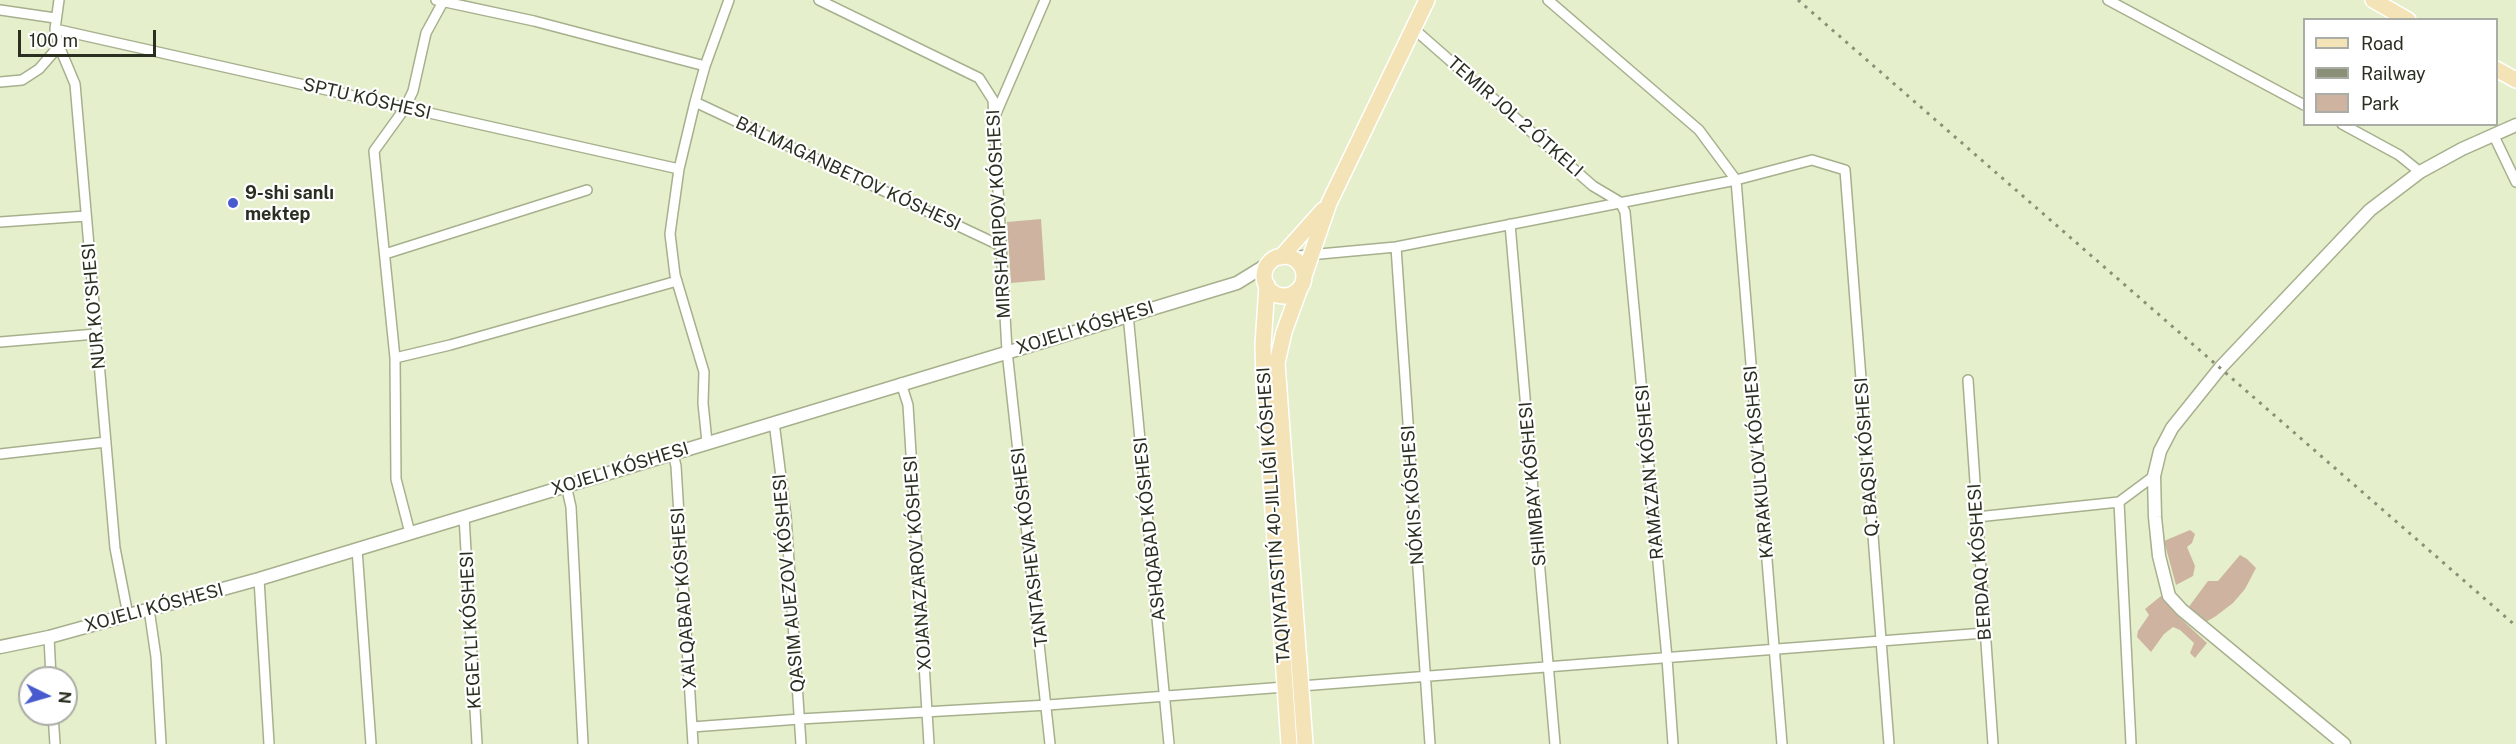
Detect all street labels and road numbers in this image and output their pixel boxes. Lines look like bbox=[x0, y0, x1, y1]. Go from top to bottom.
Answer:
street label: TEMIR JOL 2 ÓTKELI bbox=[1443, 52, 1587, 182]
street label: SPTU KÓSHESI bbox=[301, 74, 433, 124]
street label: MIRSHARIPOV KÓSHESI bbox=[983, 109, 1015, 319]
street label: BALMAGANBETOV KÓSHESI bbox=[732, 112, 964, 236]
street label: NUR KO'SHESI bbox=[78, 242, 110, 370]
street label: XOJELI KÓSHESI bbox=[1014, 297, 1156, 359]
street label: KARAKULOV KÓSHESI bbox=[1740, 364, 1778, 560]
street label: TAQIYATASTIŃ 40-JILLIǴI KÓSHESI bbox=[1253, 366, 1295, 664]
street label: Q. BAQSI KÓSHESI bbox=[1851, 377, 1883, 537]
street label: RAMAZAN KÓSHESI bbox=[1632, 384, 1668, 560]
street label: SHIMBAY KÓSHESI bbox=[1515, 401, 1551, 567]
street label: NÓKIS KÓSHESI bbox=[1397, 424, 1429, 566]
street label: ASHQABAD KÓSHESI bbox=[1130, 436, 1170, 622]
street label: XOJELI KÓSHESI bbox=[549, 438, 691, 500]
street label: TANTASHEVA KÓSHESI bbox=[1007, 446, 1053, 648]
street label: XOJANAZAROV KÓSHESI bbox=[900, 455, 936, 671]
street label: QASIM AUEZOV KÓSHESI bbox=[769, 473, 809, 693]
street label: BERDAQ KÓSHESI bbox=[1964, 483, 1996, 641]
street label: XALQABAD KÓSHESI bbox=[667, 506, 701, 690]
street label: KEGEYLI KÓSHESI bbox=[456, 550, 486, 710]
street label: XOJELI KÓSHESI bbox=[82, 579, 226, 637]

